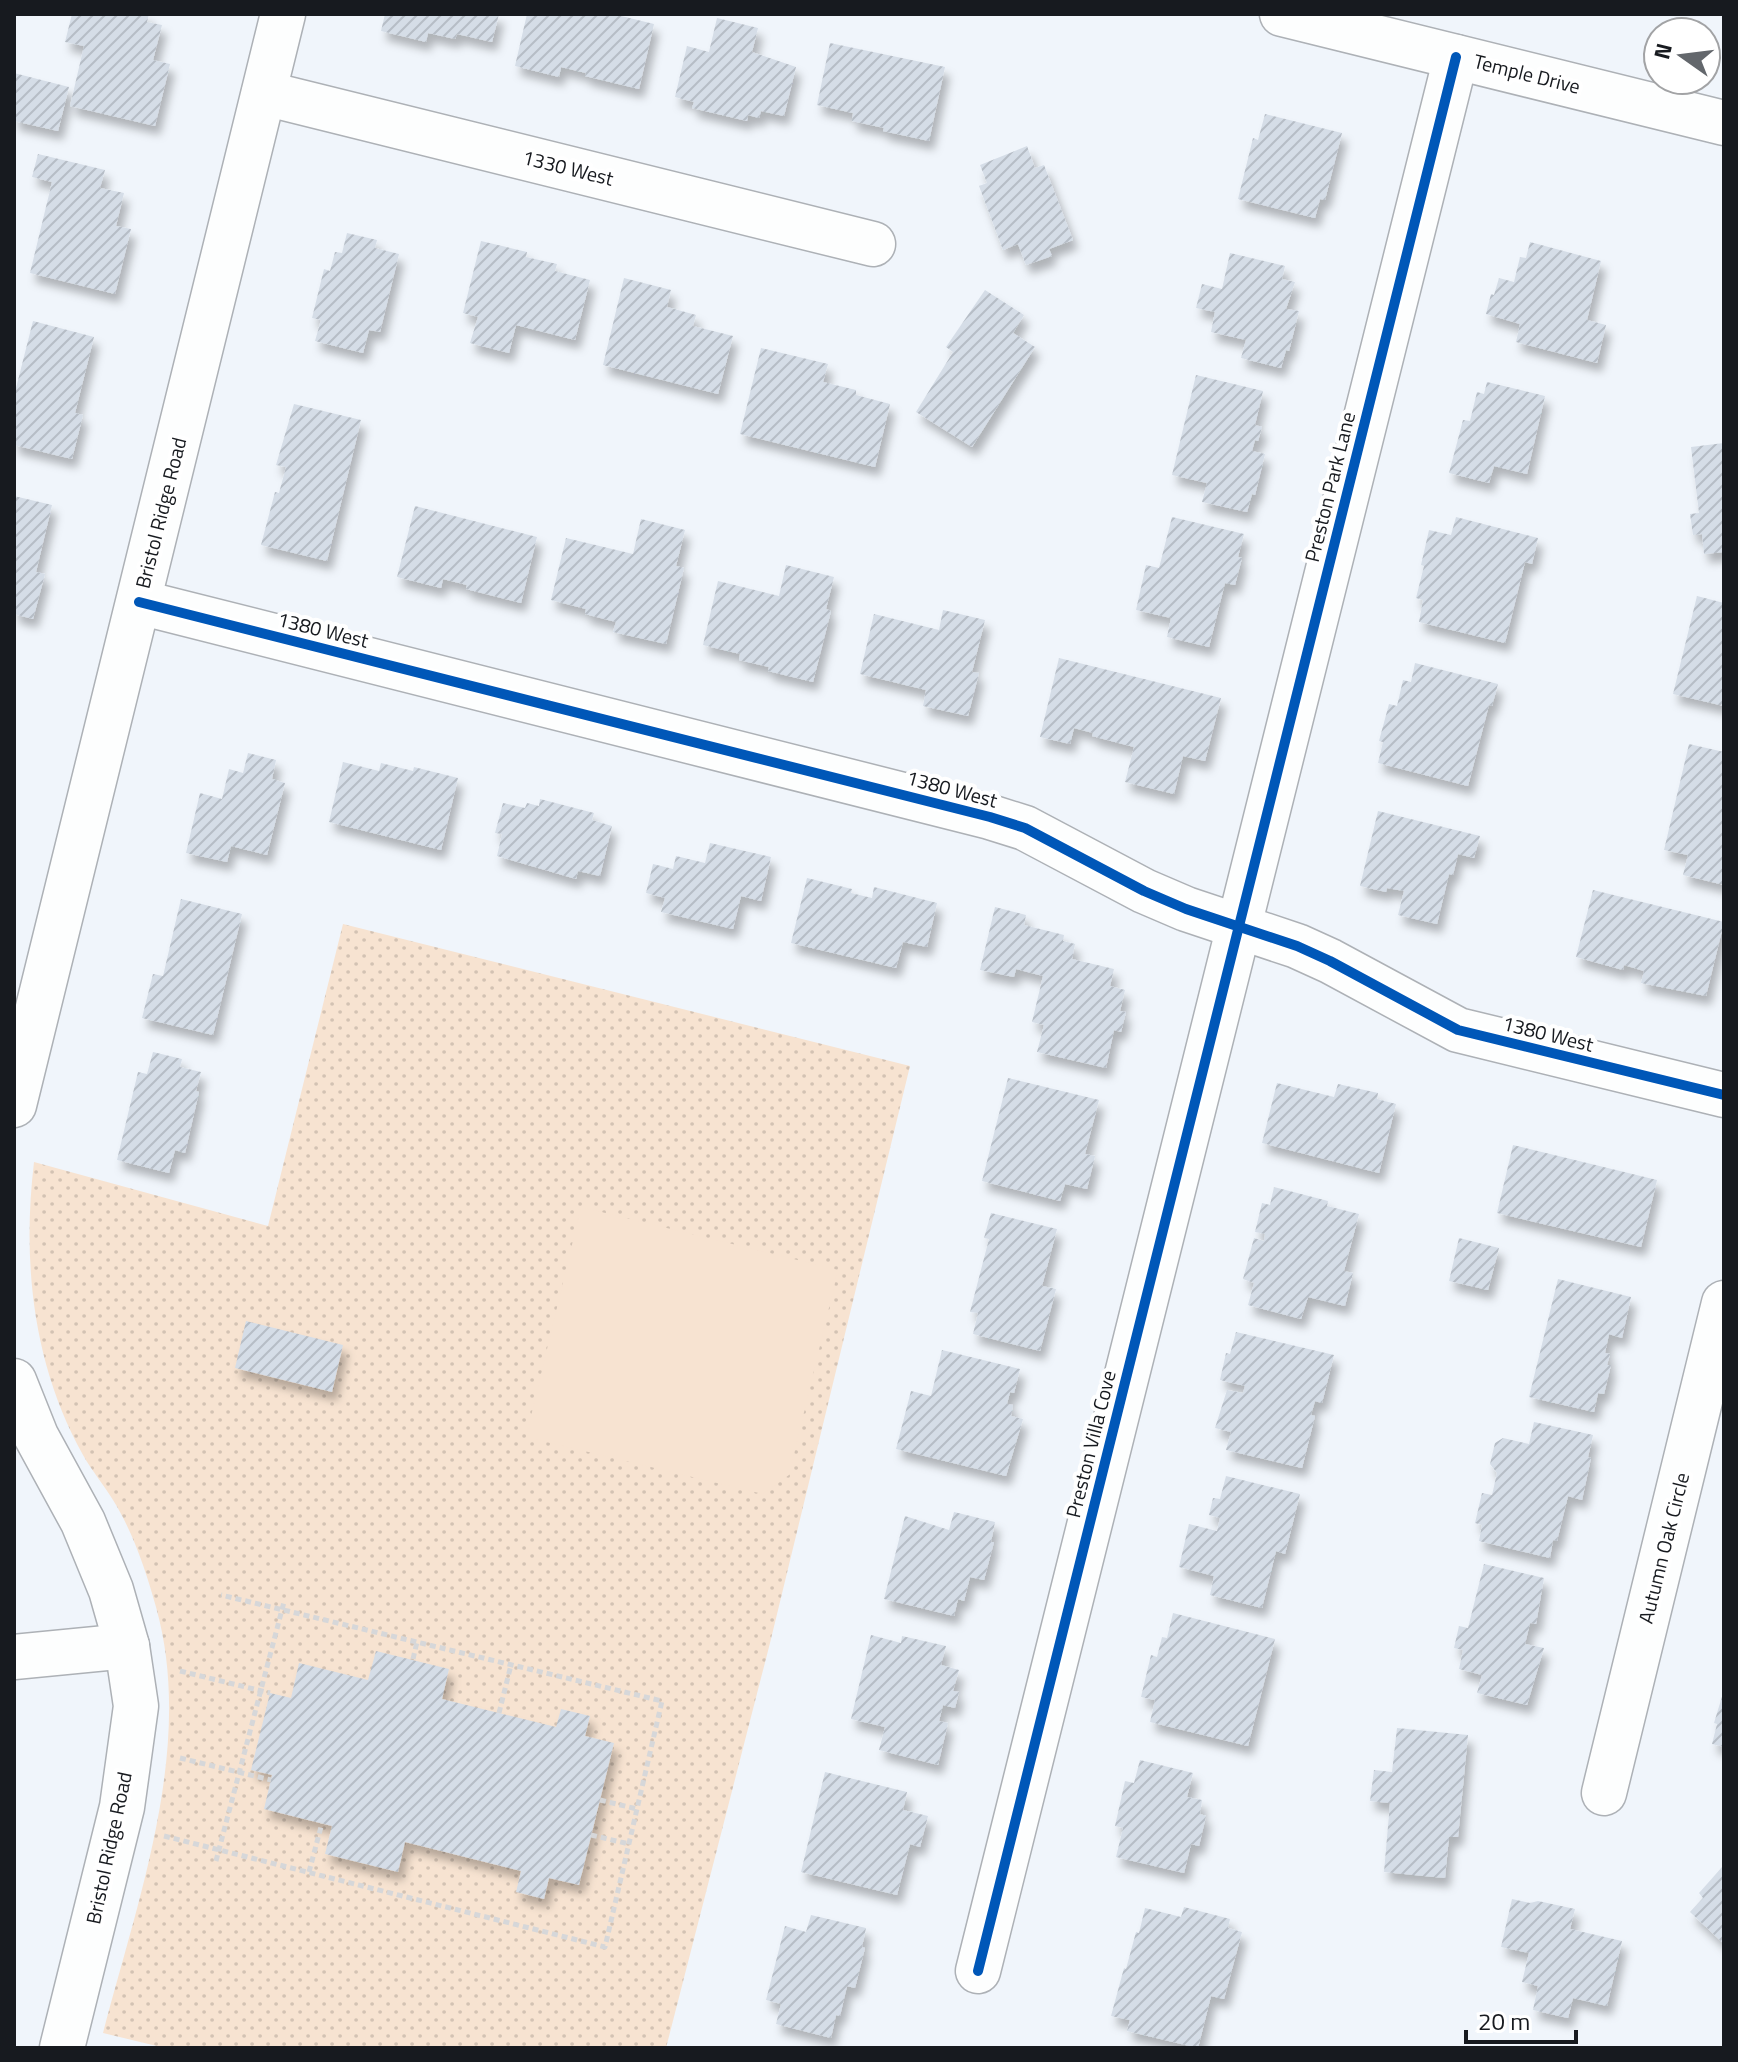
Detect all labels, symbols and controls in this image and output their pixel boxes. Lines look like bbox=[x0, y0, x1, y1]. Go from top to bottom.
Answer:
north arrow bbox=[1642, 16, 1722, 96]
text: N bbox=[1644, 40, 1681, 63]
street label: Temple Drive bbox=[1471, 45, 1584, 102]
street label: 1330 West bbox=[519, 141, 617, 194]
street label: Preston Park Lane bbox=[1296, 408, 1363, 565]
street label: Bristol Ridge Road bbox=[127, 434, 194, 592]
street label: 1380 West bbox=[274, 603, 372, 656]
street label: 1380 West bbox=[903, 762, 1001, 816]
street label: 1380 West bbox=[1499, 1007, 1597, 1060]
street label: Preston Villa Cove bbox=[1057, 1367, 1124, 1521]
street label: Autumn Oak Circle bbox=[1630, 1469, 1697, 1627]
street label: Bristol Ridge Road bbox=[77, 1769, 140, 1927]
scale bar bbox=[1466, 1994, 1576, 2044]
text: 20 m bbox=[1478, 2003, 1530, 2039]

